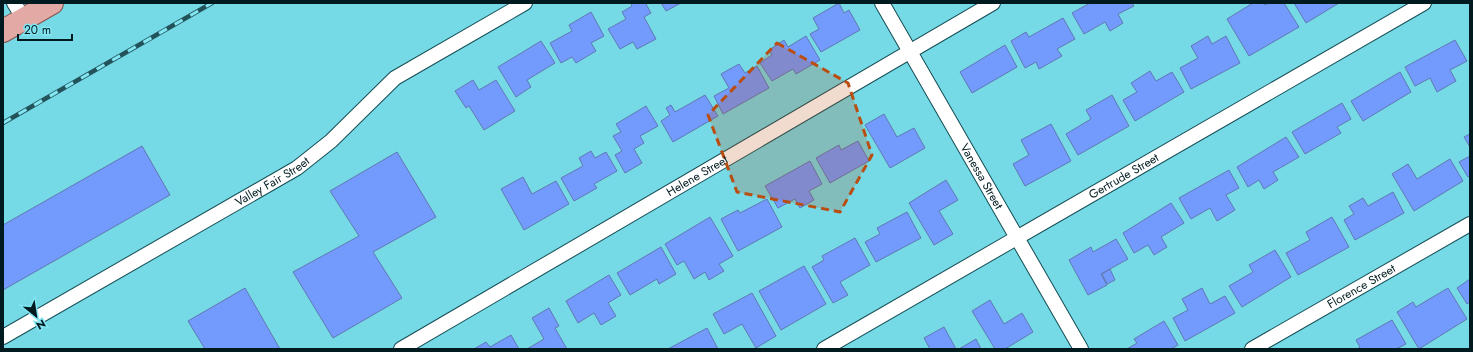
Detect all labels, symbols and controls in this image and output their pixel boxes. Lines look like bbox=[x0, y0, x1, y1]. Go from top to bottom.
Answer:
scale bar bbox=[18, 16, 72, 42]
text: 20 m bbox=[24, 21, 51, 39]
street label: Vanessa Street bbox=[956, 140, 1008, 212]
street label: Gertrude Street bbox=[1085, 149, 1162, 203]
street label: Helene Street bbox=[663, 151, 731, 201]
street label: Valley Fair Street bbox=[232, 152, 314, 211]
street label: Florence Street bbox=[1324, 260, 1399, 313]
north arrow bbox=[16, 296, 56, 336]
text: N bbox=[33, 316, 49, 334]

